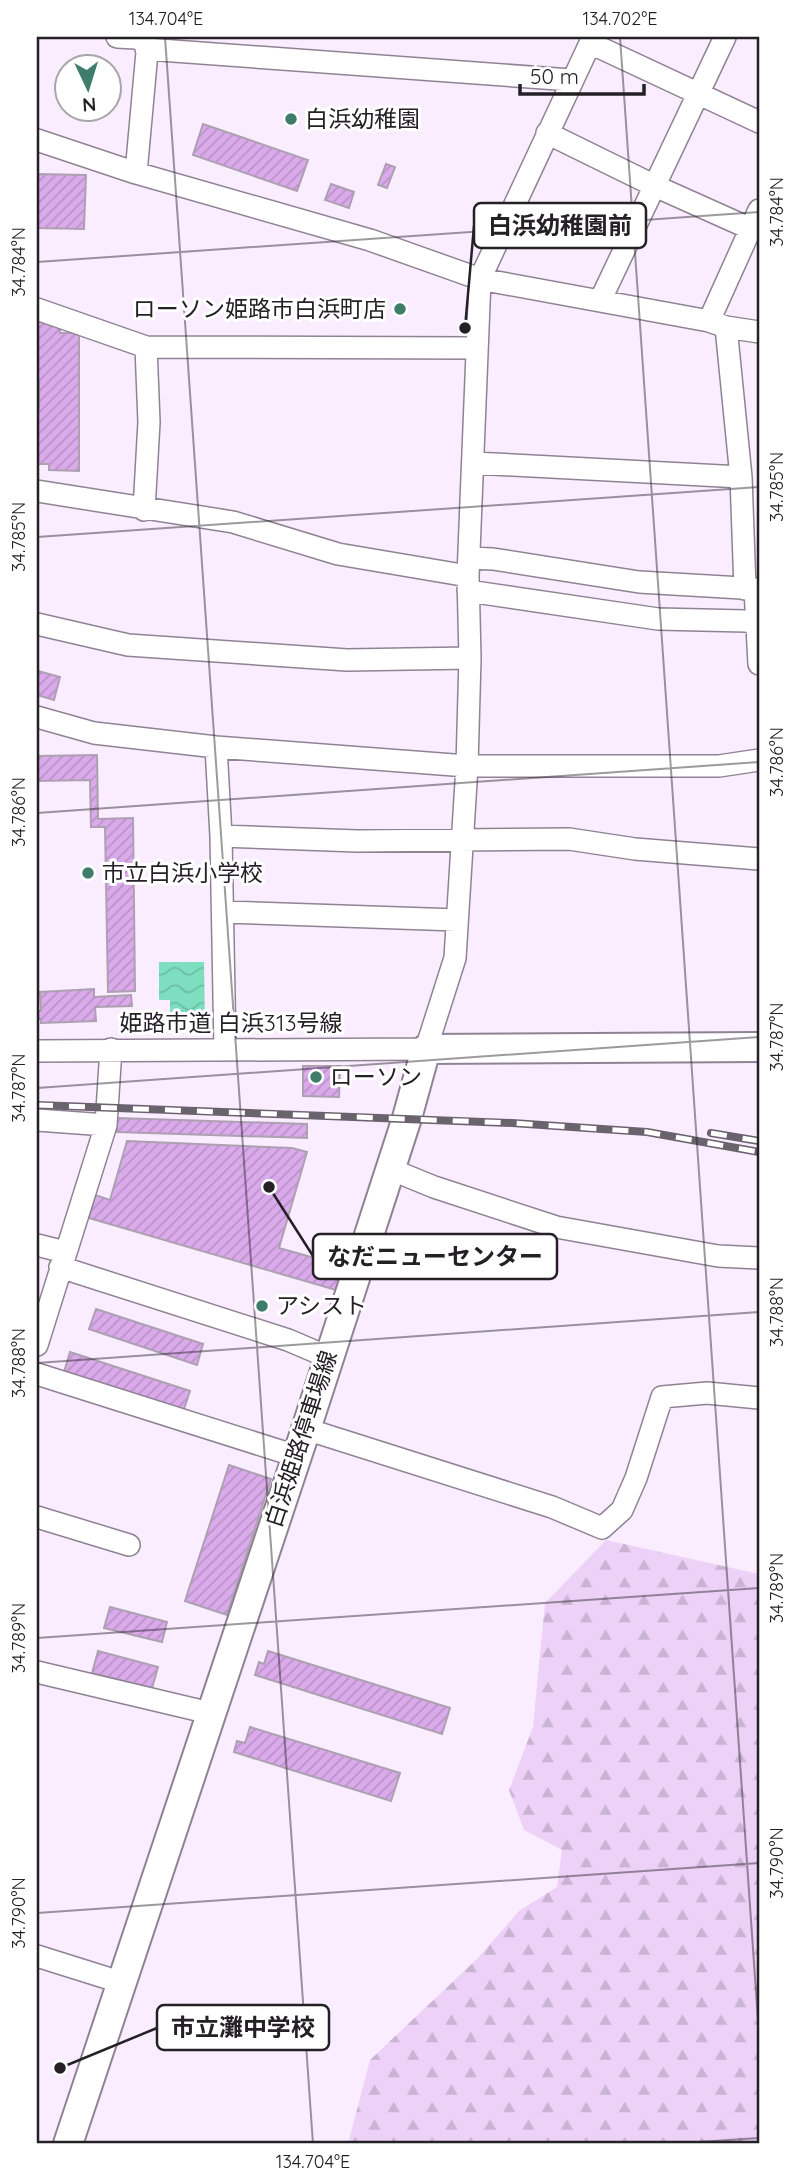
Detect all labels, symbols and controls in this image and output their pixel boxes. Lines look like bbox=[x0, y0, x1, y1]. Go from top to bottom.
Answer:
text: 134.704°E bbox=[129, 7, 203, 30]
text: 134.702°E bbox=[583, 7, 657, 30]
north arrow bbox=[52, 52, 122, 122]
scale bar bbox=[520, 52, 644, 96]
text: 50 m bbox=[530, 63, 579, 89]
text: N bbox=[81, 93, 97, 117]
place label: 白浜幼稚園 bbox=[305, 104, 420, 133]
marker: 白浜幼稚園 bbox=[283, 111, 299, 127]
text: 34.784°N bbox=[765, 177, 788, 247]
callout: 白浜幼稚園前 bbox=[474, 203, 646, 248]
text: 白浜幼稚園前 bbox=[488, 210, 632, 240]
text: 34.784°N bbox=[7, 227, 30, 297]
place label: ローソン姫路市白浜町店 bbox=[133, 294, 386, 323]
marker: ローソン姫路市白浜町店 bbox=[392, 301, 408, 317]
text: 34.785°N bbox=[765, 452, 788, 522]
text: 34.785°N bbox=[7, 502, 30, 572]
text: 34.786°N bbox=[765, 727, 788, 797]
text: 34.786°N bbox=[7, 777, 30, 847]
place label: 市立白浜小学校 bbox=[102, 858, 263, 887]
marker: 市立白浜小学校 bbox=[80, 865, 96, 881]
text: 34.787°N bbox=[765, 1003, 788, 1071]
street label: 姫路市道 白浜313号線 bbox=[120, 1008, 342, 1037]
text: 34.787°N bbox=[7, 1054, 30, 1122]
place label: ローソン bbox=[330, 1062, 422, 1091]
marker: ローソン bbox=[308, 1069, 324, 1085]
callout: なだニューセンター bbox=[313, 1234, 557, 1279]
text: なだニューセンター bbox=[327, 1241, 543, 1271]
text: 34.788°N bbox=[765, 1277, 788, 1347]
place label: アシスト bbox=[276, 1291, 367, 1320]
marker: アシスト bbox=[254, 1298, 270, 1314]
text: 34.788°N bbox=[7, 1328, 30, 1398]
street label: 白浜姫路停車場線 bbox=[258, 1347, 343, 1531]
text: 34.789°N bbox=[765, 1553, 788, 1623]
text: 34.789°N bbox=[7, 1603, 30, 1673]
text: 34.790°N bbox=[765, 1827, 788, 1899]
text: 34.790°N bbox=[7, 1877, 30, 1949]
callout: 市立灘中学校 bbox=[157, 2005, 329, 2050]
text: 市立灘中学校 bbox=[171, 2012, 315, 2042]
text: 134.704°E bbox=[276, 2150, 350, 2173]

